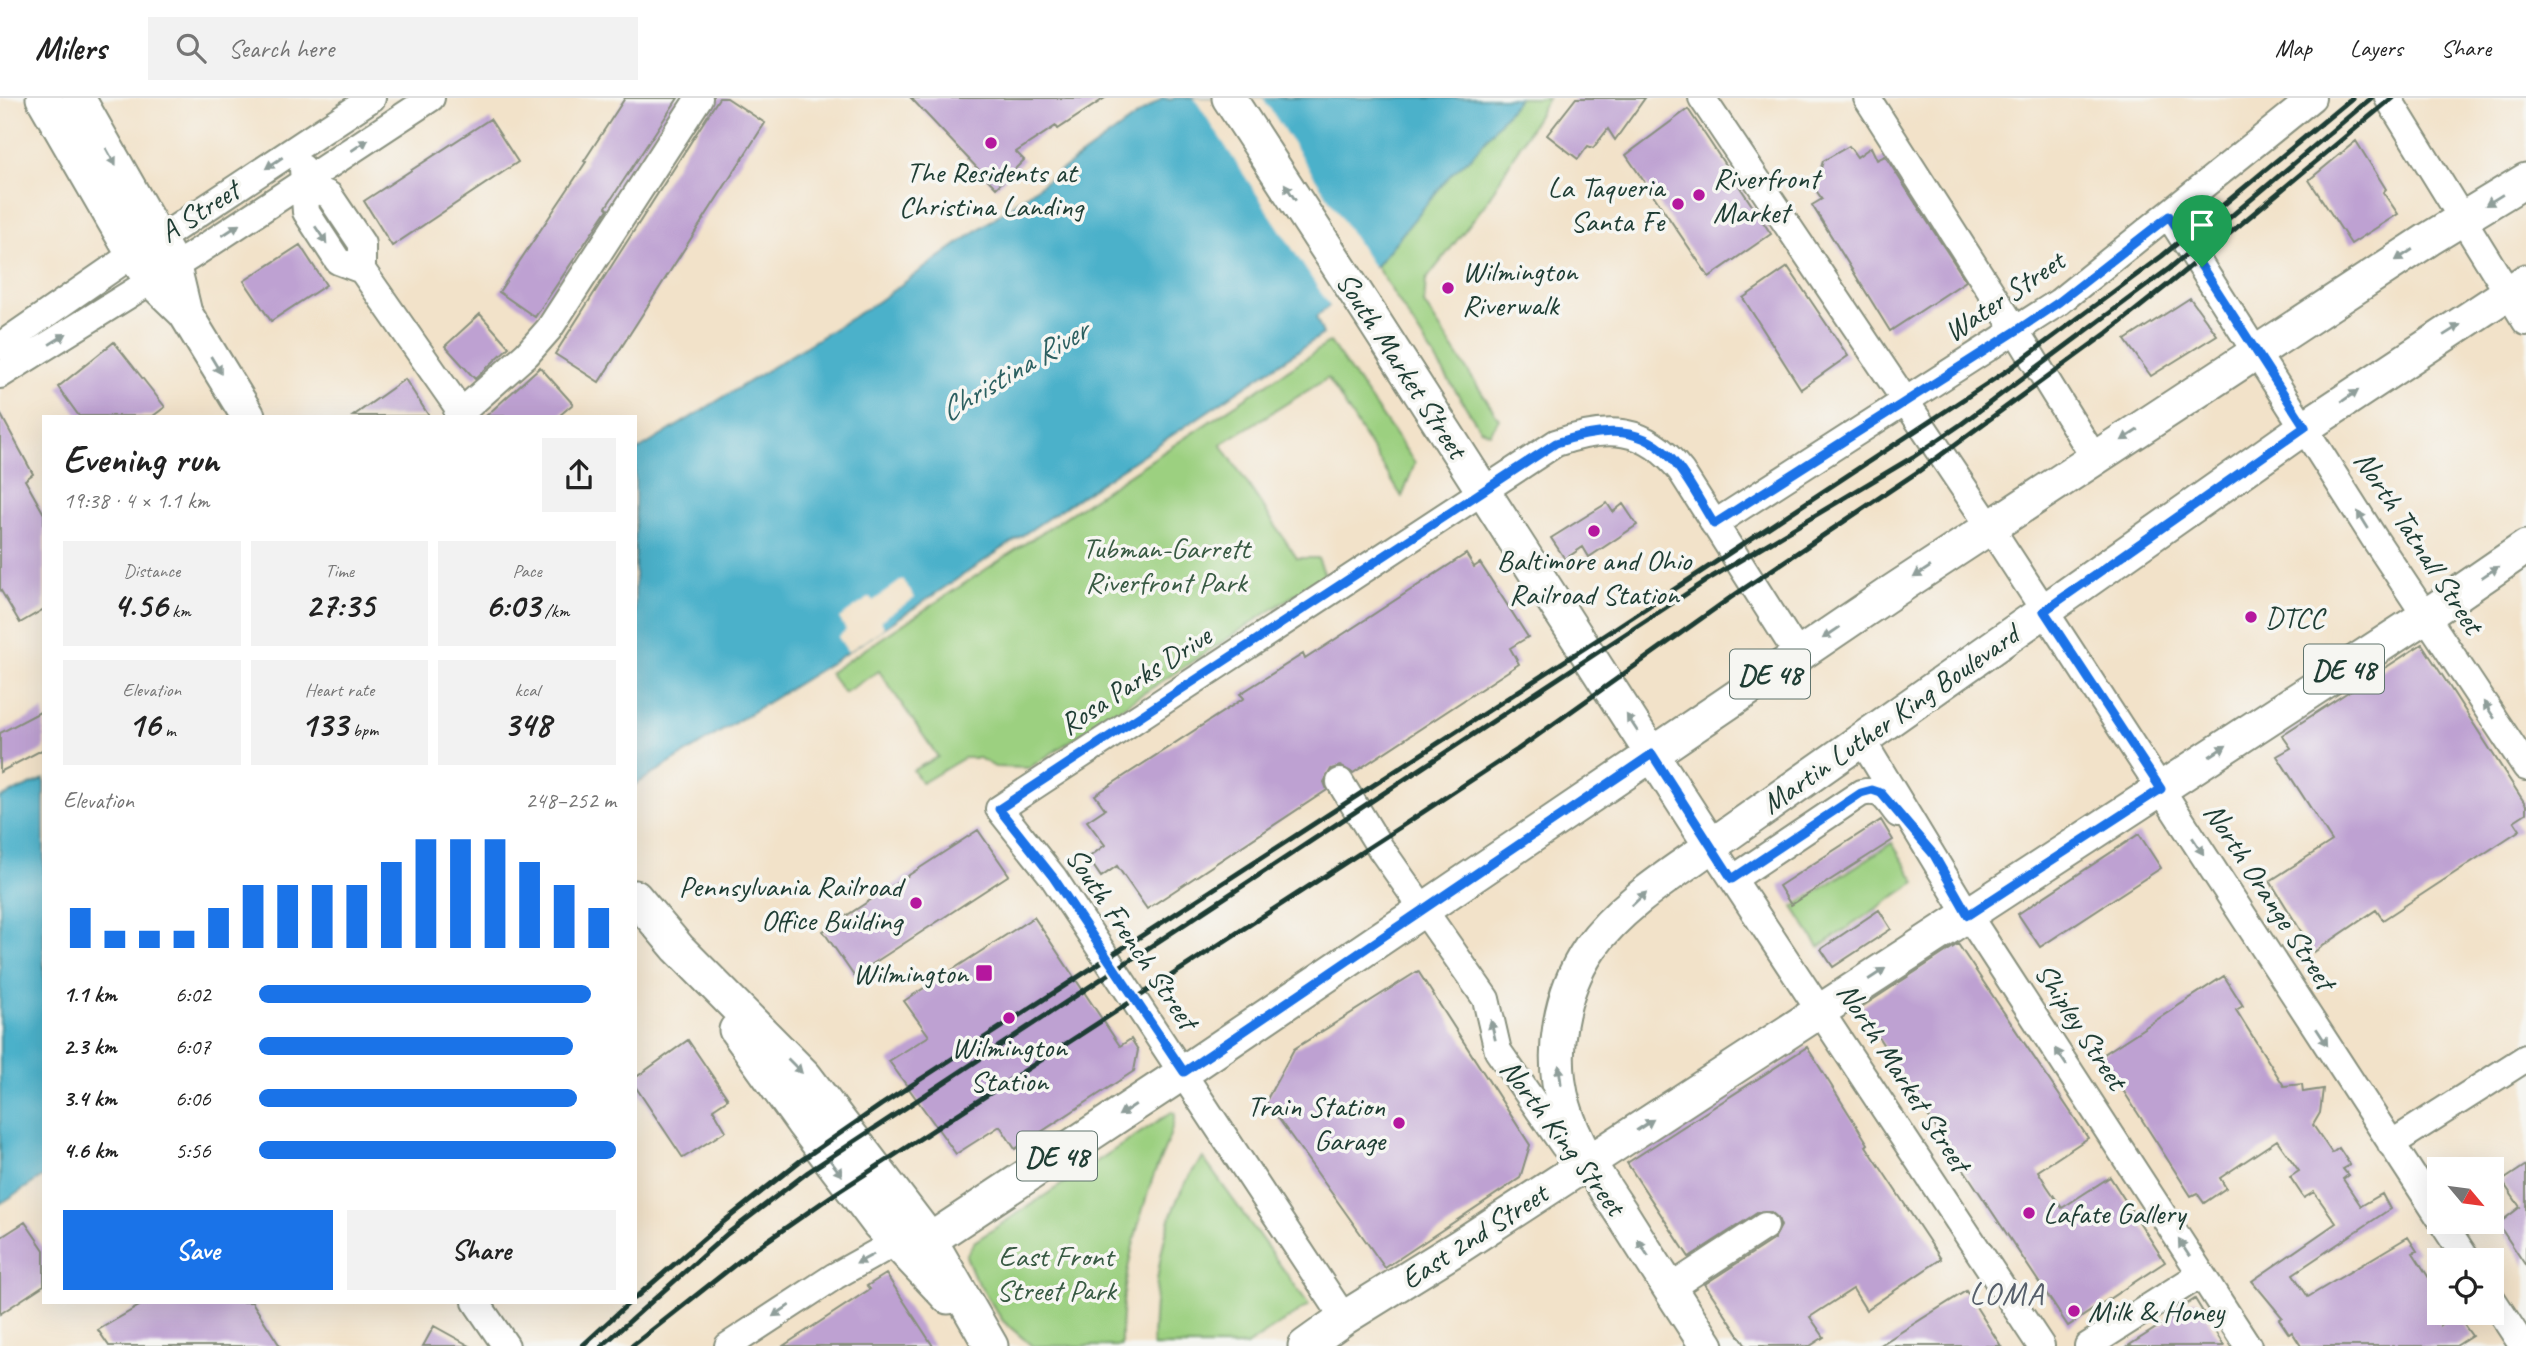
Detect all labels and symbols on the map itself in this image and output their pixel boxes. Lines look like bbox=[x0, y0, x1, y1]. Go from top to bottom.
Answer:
marker: The Residents at Christina Landing bbox=[983, 135, 999, 151]
one-way arrow bbox=[351, 138, 369, 152]
one-way arrow bbox=[105, 148, 117, 167]
place label: The Residents at Christina Landing bbox=[899, 153, 1085, 225]
one-way arrow bbox=[264, 156, 284, 169]
place label: Riverfront Market bbox=[1713, 159, 1823, 231]
place label: La Taqueria Santa Fe bbox=[1548, 168, 1667, 240]
street label: A Street bbox=[152, 169, 250, 251]
one-way arrow bbox=[1284, 182, 1297, 201]
marker: Riverfront Market bbox=[1691, 187, 1707, 203]
one-way arrow bbox=[2485, 194, 2504, 206]
pin bbox=[2172, 195, 2232, 267]
marker: La Taqueria Santa Fe bbox=[1670, 196, 1686, 212]
one-way arrow bbox=[222, 224, 241, 237]
one-way arrow bbox=[314, 225, 327, 245]
street label: Water Street bbox=[1937, 240, 2074, 350]
one-way arrow bbox=[2395, 248, 2414, 261]
place label: Wilmington Riverwalk bbox=[1462, 252, 1579, 324]
street label: South Market Street bbox=[1328, 265, 1478, 468]
marker: Wilmington Riverwalk bbox=[1440, 280, 1456, 296]
water label: Christina River bbox=[932, 307, 1100, 431]
one-way arrow bbox=[2442, 323, 2461, 336]
one-way arrow bbox=[48, 332, 67, 345]
one-way arrow bbox=[210, 355, 223, 374]
one-way arrow bbox=[2341, 389, 2359, 403]
one-way arrow bbox=[2121, 429, 2140, 442]
street label: North Tatnall Street bbox=[2346, 443, 2494, 643]
one-way arrow bbox=[2356, 511, 2369, 530]
marker: Baltimore and Ohio Railroad Station bbox=[1586, 523, 1602, 539]
park label: Tubman-Garrett Riverfront Park bbox=[1082, 529, 1253, 601]
place label: Baltimore and Ohio Railroad Station bbox=[1497, 541, 1693, 613]
one-way arrow bbox=[1913, 565, 1932, 578]
one-way arrow bbox=[2481, 565, 2499, 579]
place label: DTCC bbox=[2265, 598, 2327, 636]
marker: DTCC bbox=[2243, 609, 2259, 625]
street label: Martin Luther King Boulevard bbox=[1754, 613, 2030, 822]
street label: Rosa Parks Drive bbox=[1052, 616, 1220, 743]
one-way arrow bbox=[1822, 626, 1840, 640]
road number: DE 48 bbox=[2304, 644, 2384, 694]
road number: DE 48 bbox=[1730, 650, 1810, 698]
one-way arrow bbox=[2482, 700, 2495, 720]
one-way arrow bbox=[1626, 714, 1639, 733]
one-way arrow bbox=[2208, 745, 2228, 758]
street label: North Orange Street bbox=[2195, 795, 2347, 1000]
one-way arrow bbox=[2191, 837, 2205, 855]
street label: South French Street bbox=[1057, 840, 1209, 1040]
place label: Pennsylvania Railroad Office Building bbox=[679, 867, 906, 939]
one-way arrow bbox=[1630, 892, 1647, 908]
marker: Pennsylvania Railroad Office Building bbox=[908, 895, 924, 911]
place label: Wilmington bbox=[853, 954, 969, 992]
street label: Shipley Street bbox=[2026, 956, 2138, 1099]
marker: Wilmington bbox=[974, 963, 994, 983]
one-way arrow bbox=[1868, 968, 1887, 981]
street label: North Market Street bbox=[1829, 975, 1981, 1182]
marker: Wilmington Station bbox=[1001, 1010, 1017, 1026]
one-way arrow bbox=[1488, 1019, 1499, 1041]
place label: Wilmington Station bbox=[951, 1028, 1068, 1100]
one-way arrow bbox=[2315, 1028, 2329, 1046]
one-way arrow bbox=[2054, 1047, 2067, 1066]
street label: North King Street bbox=[1492, 1051, 1636, 1225]
one-way arrow bbox=[786, 1057, 802, 1074]
one-way arrow bbox=[1554, 1064, 1565, 1086]
place label: Train Station Garage bbox=[1247, 1087, 1387, 1159]
one-way arrow bbox=[1117, 1103, 1136, 1116]
marker: Train Station Garage bbox=[1391, 1115, 1407, 1131]
one-way arrow bbox=[1636, 1118, 1654, 1132]
road number: DE 48 bbox=[1017, 1132, 1097, 1180]
north arrow bbox=[2427, 1157, 2504, 1234]
one-way arrow bbox=[829, 1158, 844, 1176]
street label: East 2nd Street bbox=[1394, 1173, 1557, 1297]
place label: Lafate Gallery bbox=[2043, 1194, 2188, 1232]
marker: Lafate Gallery bbox=[2021, 1205, 2037, 1221]
park label: East Front Street Park bbox=[996, 1237, 1118, 1309]
one-way arrow bbox=[1637, 1238, 1650, 1258]
one-way arrow bbox=[2178, 1238, 2191, 1257]
one-way arrow bbox=[855, 1253, 875, 1265]
district label: LOMA bbox=[1969, 1273, 2045, 1314]
place label: Milk & Honey bbox=[2088, 1292, 2226, 1330]
marker: Milk & Honey bbox=[2066, 1303, 2082, 1319]
one-way arrow bbox=[771, 1304, 791, 1317]

